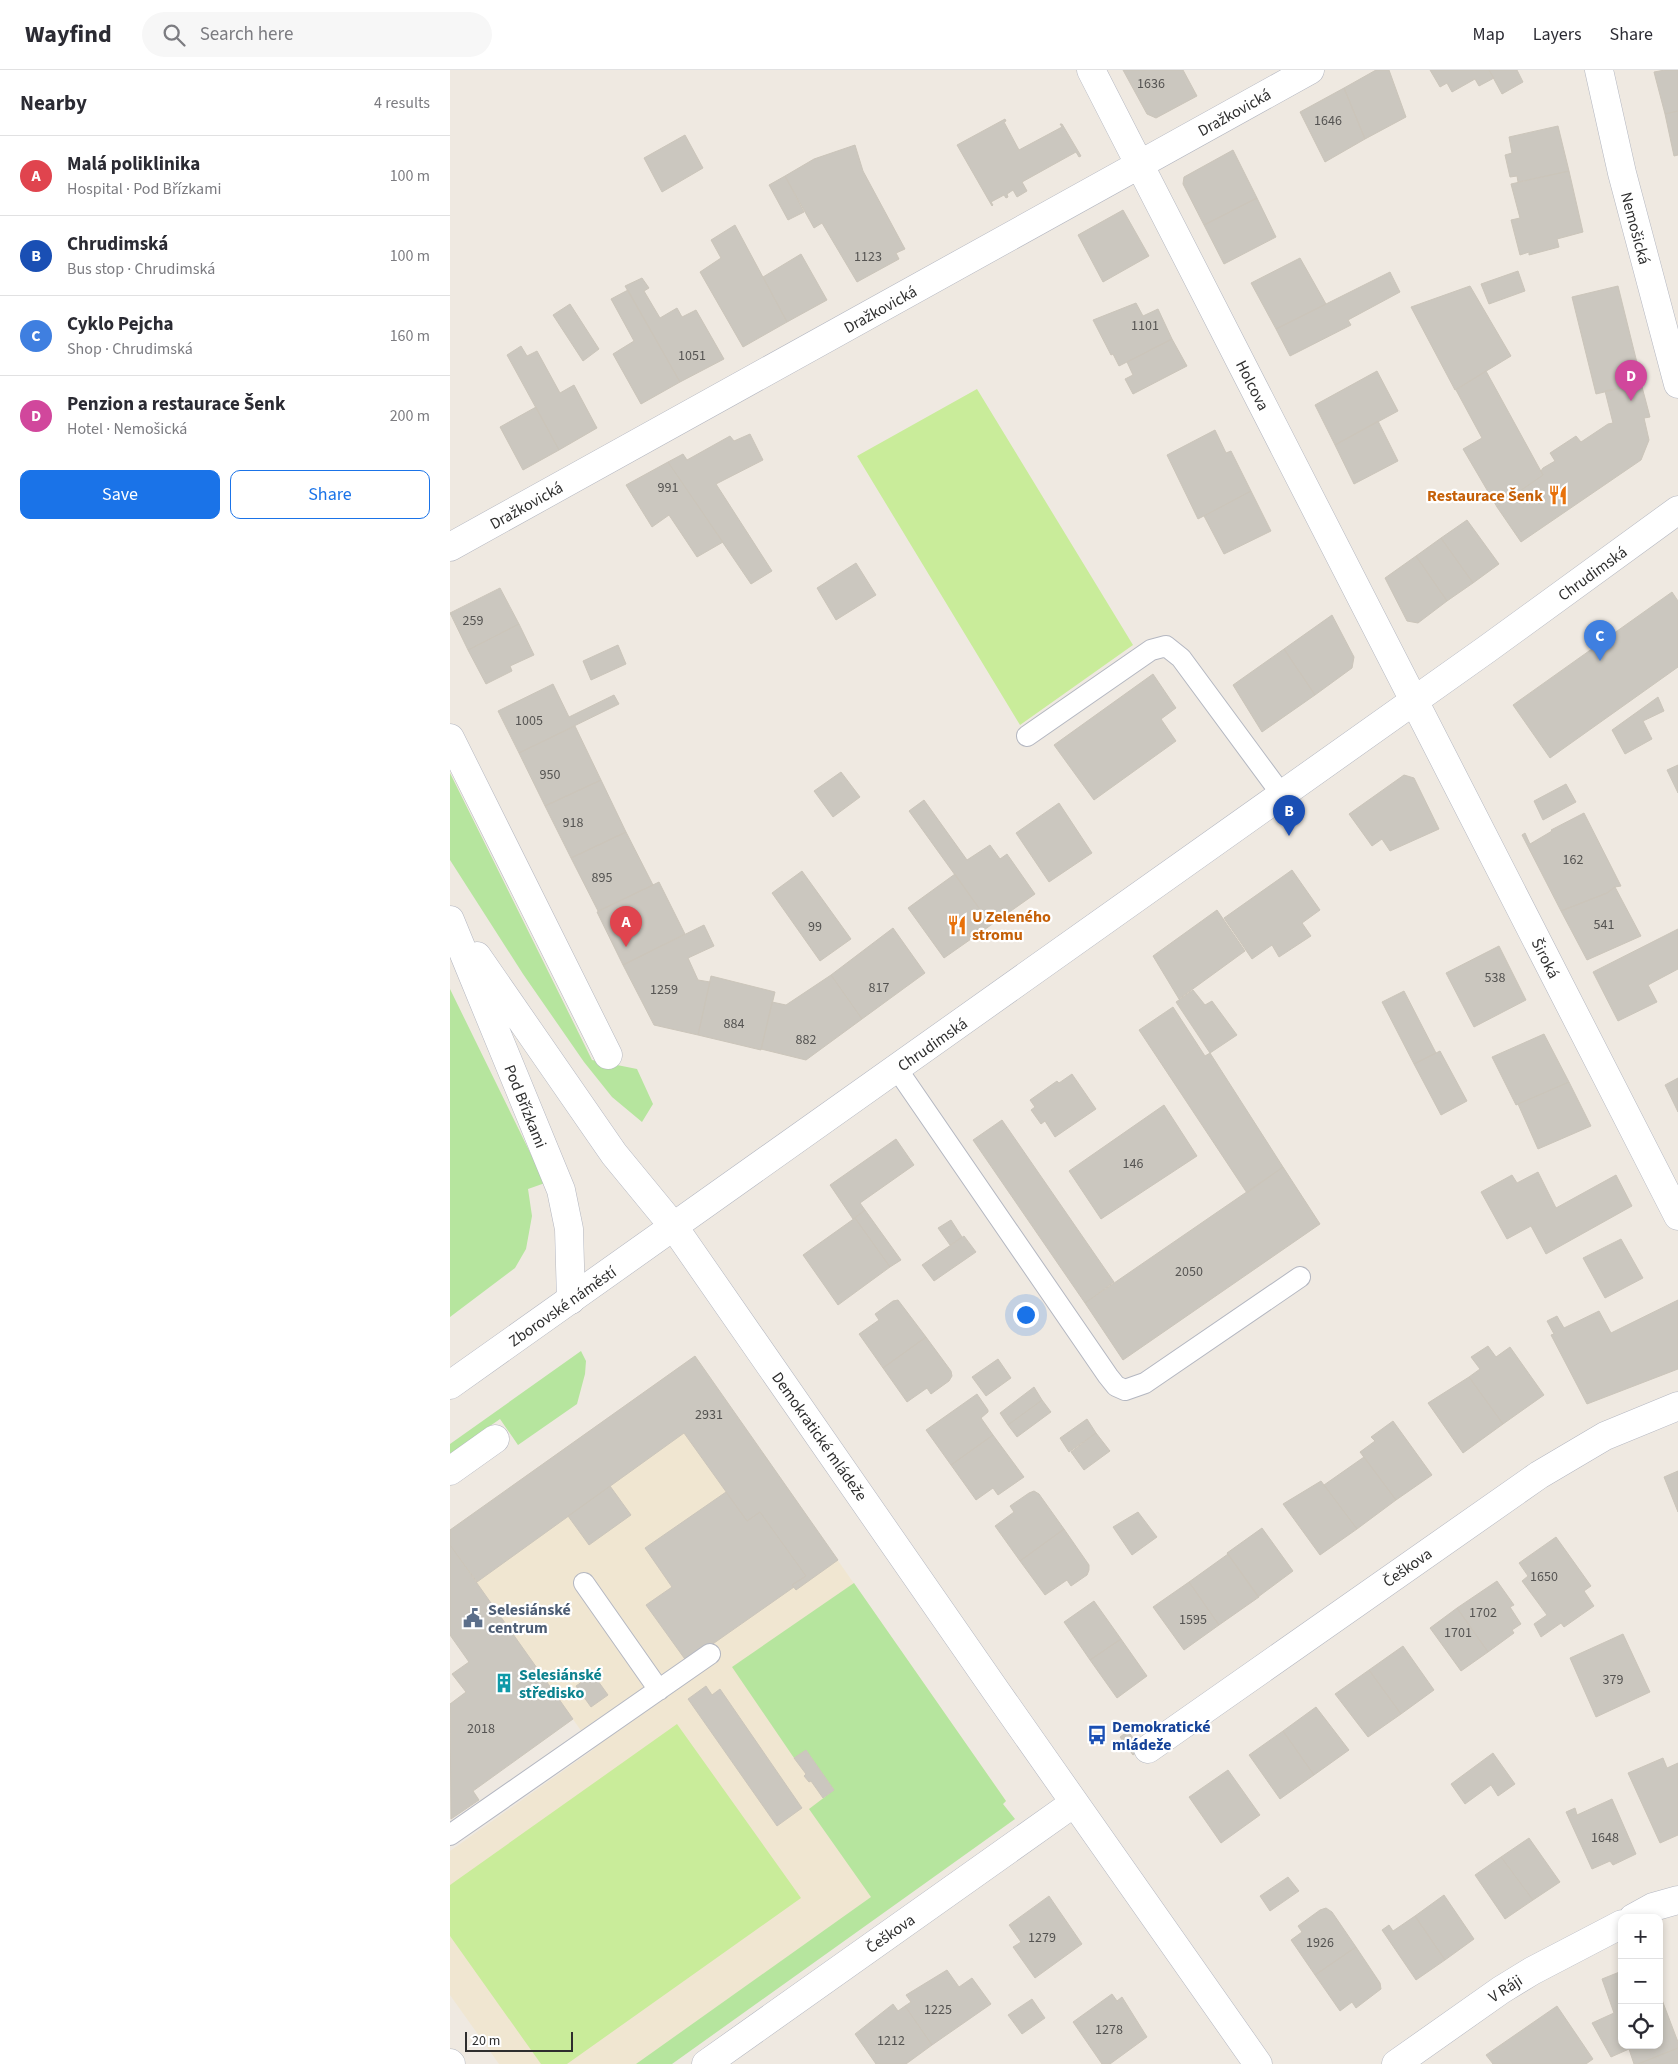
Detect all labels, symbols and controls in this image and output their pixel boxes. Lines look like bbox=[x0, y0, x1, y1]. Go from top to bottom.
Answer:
search box bbox=[142, 12, 492, 57]
text: Wayfind bbox=[25, 17, 112, 52]
icon: search bbox=[160, 21, 188, 49]
text: Search here bbox=[200, 21, 293, 48]
text: Map bbox=[1473, 22, 1505, 47]
text: Layers bbox=[1533, 22, 1582, 47]
text: Share bbox=[1610, 22, 1653, 47]
house number: 1636 bbox=[1137, 74, 1165, 94]
street label: Dražkovická bbox=[1194, 84, 1275, 142]
text: Nearby bbox=[20, 88, 87, 118]
text: 4 results bbox=[374, 92, 430, 114]
house number: 1646 bbox=[1314, 111, 1342, 131]
text: Malá poliklinika bbox=[67, 151, 200, 178]
text: A bbox=[31, 165, 41, 187]
text: 100 m bbox=[390, 165, 430, 187]
text: Hospital · Pod Břízkami bbox=[67, 178, 221, 200]
street label: Nemošická bbox=[1615, 190, 1655, 267]
text: Chrudimská bbox=[67, 231, 168, 258]
text: B bbox=[31, 245, 41, 267]
text: 100 m bbox=[390, 245, 430, 267]
house number: 1123 bbox=[854, 247, 882, 267]
text: Bus stop · Chrudimská bbox=[67, 258, 215, 280]
street label: Dražkovická bbox=[840, 281, 921, 339]
text: Cyklo Pejcha bbox=[67, 311, 174, 338]
house number: 1101 bbox=[1131, 316, 1159, 336]
text: C bbox=[31, 325, 41, 347]
text: 160 m bbox=[390, 325, 430, 347]
text: Shop · Chrudimská bbox=[67, 338, 193, 360]
house number: 1051 bbox=[678, 346, 706, 366]
street label: Holcova bbox=[1230, 356, 1274, 414]
pin: D bbox=[1615, 360, 1647, 401]
text: Penzion a restaurace Šenk bbox=[67, 391, 285, 418]
text: D bbox=[31, 405, 41, 427]
text: 200 m bbox=[390, 405, 430, 427]
text: Hotel · Nemošická bbox=[67, 418, 187, 440]
button: Save bbox=[20, 470, 220, 519]
button: Share bbox=[230, 470, 430, 519]
street label: Dražkovická bbox=[486, 477, 567, 535]
house number: 991 bbox=[658, 478, 678, 498]
restaurant icon: Restaurace Šenk bbox=[1547, 484, 1569, 506]
place label: Restaurace Šenk bbox=[1427, 485, 1543, 507]
street label: Chrudimská bbox=[1553, 541, 1632, 606]
house number: 259 bbox=[463, 611, 483, 631]
pin: C bbox=[1584, 620, 1616, 661]
house number: 1005 bbox=[515, 711, 543, 731]
house number: 950 bbox=[540, 765, 560, 785]
pin: B bbox=[1273, 795, 1305, 836]
house number: 918 bbox=[563, 813, 583, 833]
house number: 162 bbox=[1563, 850, 1583, 870]
house number: 895 bbox=[592, 868, 612, 888]
pin: A bbox=[610, 906, 642, 947]
place label: U Zeleného stromu bbox=[972, 906, 1051, 946]
restaurant icon: U Zeleného stromu bbox=[946, 914, 968, 936]
house number: 541 bbox=[1594, 915, 1614, 935]
house number: 99 bbox=[808, 917, 822, 937]
street label: Široká bbox=[1526, 935, 1565, 982]
house number: 538 bbox=[1485, 968, 1505, 988]
house number: 817 bbox=[869, 978, 889, 998]
house number: 1259 bbox=[650, 980, 678, 1000]
street label: Chrudimská bbox=[893, 1013, 972, 1077]
house number: 884 bbox=[724, 1014, 744, 1034]
house number: 882 bbox=[796, 1030, 816, 1050]
street label: Pod Břízkami bbox=[498, 1061, 552, 1151]
house number: 146 bbox=[1123, 1154, 1143, 1174]
street label: Zborovské náměstí bbox=[504, 1261, 622, 1352]
house number: 2050 bbox=[1175, 1262, 1203, 1282]
your location bbox=[1013, 1302, 1039, 1328]
street label: Demokratické mládeže bbox=[766, 1368, 872, 1506]
house number: 2931 bbox=[695, 1405, 723, 1425]
street label: Češkova bbox=[1379, 1543, 1437, 1593]
house number: 1650 bbox=[1530, 1567, 1558, 1587]
place label: Selesiánské centrum bbox=[488, 1599, 571, 1639]
house number: 1702 bbox=[1469, 1603, 1497, 1623]
public building icon: Selesiánské centrum bbox=[462, 1607, 484, 1629]
house number: 1595 bbox=[1179, 1610, 1207, 1630]
house number: 1701 bbox=[1444, 1623, 1472, 1643]
place label: Selesiánské středisko bbox=[519, 1664, 602, 1704]
house number: 379 bbox=[1603, 1670, 1623, 1690]
building icon: Selesiánské středisko bbox=[493, 1672, 515, 1694]
place label: Demokratické mládeže bbox=[1112, 1716, 1211, 1756]
house number: 2018 bbox=[467, 1719, 495, 1739]
bus stop icon: Demokratické mládeže bbox=[1086, 1724, 1108, 1746]
house number: 1648 bbox=[1591, 1828, 1619, 1848]
street label: Češkova bbox=[862, 1909, 920, 1959]
map controls bbox=[1618, 1914, 1663, 2049]
button: + bbox=[1618, 1914, 1663, 1959]
house number: 1279 bbox=[1028, 1928, 1056, 1948]
house number: 1926 bbox=[1306, 1933, 1334, 1953]
button: − bbox=[1618, 1959, 1663, 2004]
street label: V Ráji bbox=[1484, 1970, 1527, 2008]
house number: 1225 bbox=[924, 2000, 952, 2020]
button: locate bbox=[1618, 2004, 1663, 2049]
house number: 1278 bbox=[1095, 2020, 1123, 2040]
scale bar bbox=[465, 2029, 572, 2052]
text: 20 m bbox=[472, 2031, 500, 2051]
house number: 1212 bbox=[877, 2031, 905, 2051]

